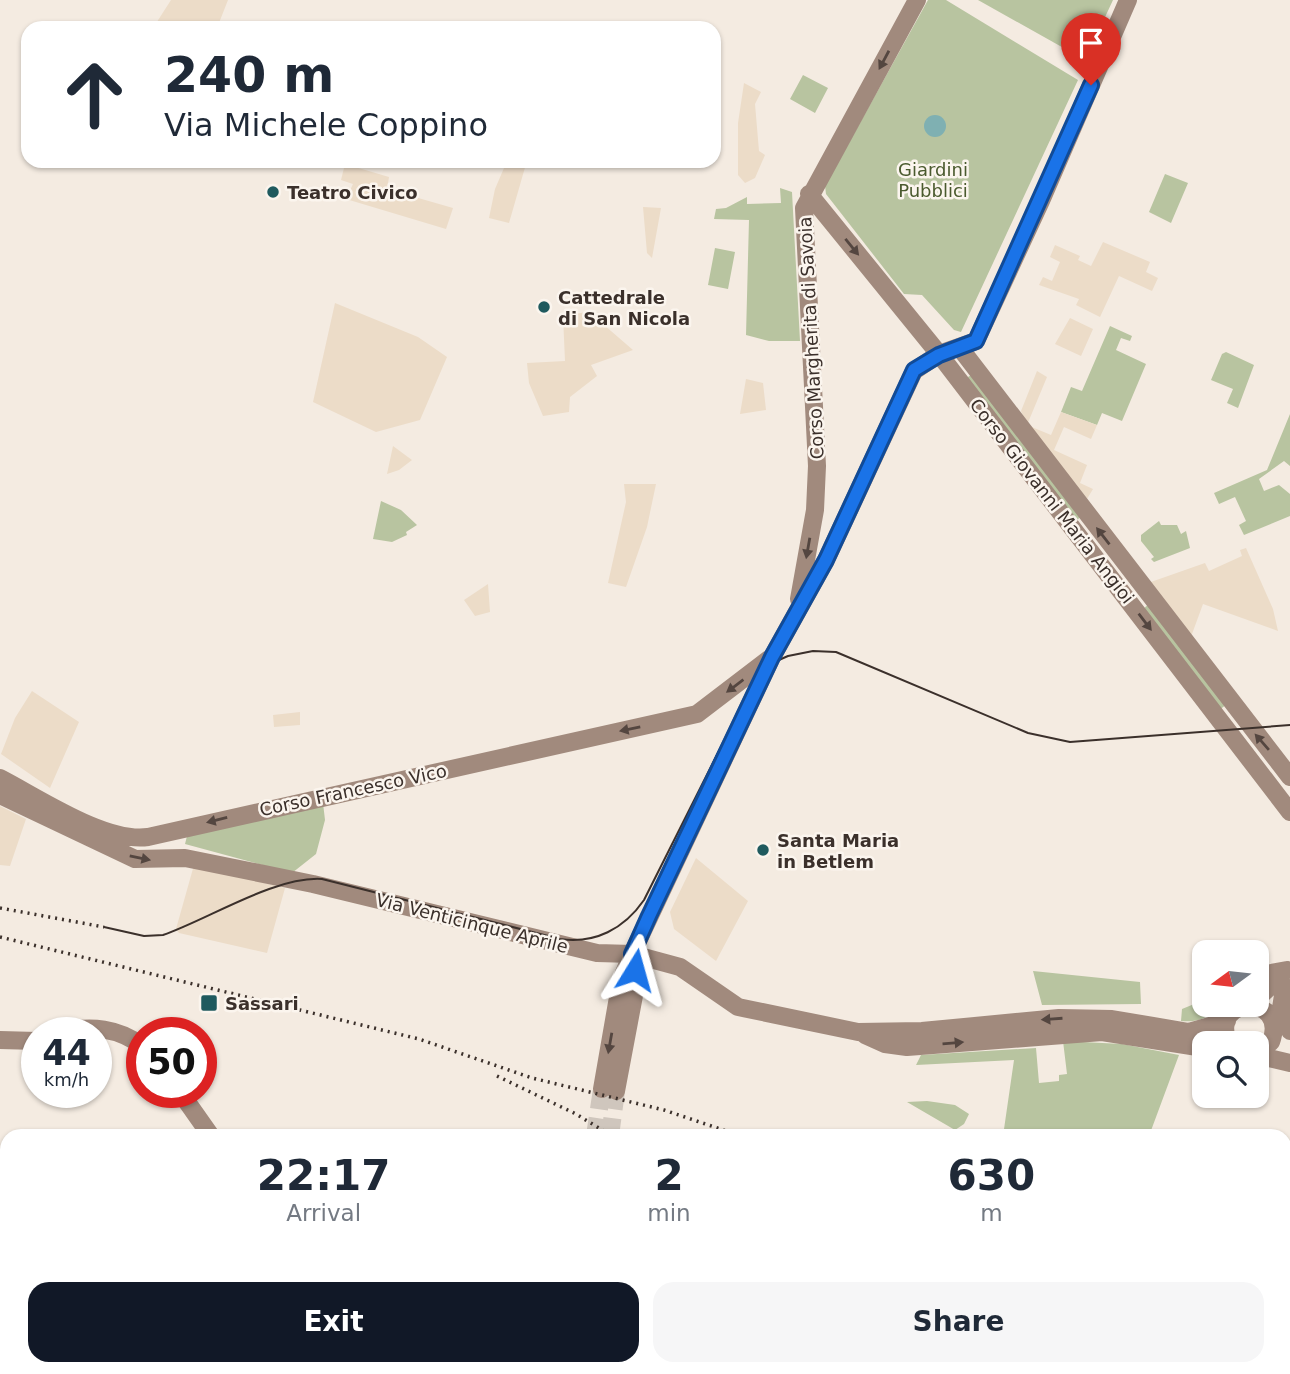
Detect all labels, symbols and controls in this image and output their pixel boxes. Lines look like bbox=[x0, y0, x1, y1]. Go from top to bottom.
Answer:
pin bbox=[1061, 13, 1121, 85]
icon: arrive bbox=[1072, 24, 1110, 62]
text: 240 m bbox=[164, 47, 334, 104]
icon: ahead bbox=[49, 49, 140, 140]
one-way arrow bbox=[879, 50, 890, 70]
text: Via Michele Coppino bbox=[164, 106, 488, 144]
park label: Giardini Pubblici bbox=[898, 159, 968, 201]
place label: Teatro Civico bbox=[287, 182, 418, 203]
marker: Teatro Civico bbox=[265, 184, 281, 200]
street label: Corso Margherita di Savoia bbox=[794, 216, 828, 460]
one-way arrow bbox=[844, 239, 859, 256]
place label: Cattedrale di San Nicola bbox=[558, 287, 690, 329]
marker: Cattedrale di San Nicola bbox=[536, 299, 552, 315]
street label: Corso Giovanni Maria Angioi bbox=[965, 394, 1139, 608]
one-way arrow bbox=[1096, 527, 1111, 545]
one-way arrow bbox=[802, 537, 813, 559]
one-way arrow bbox=[1137, 613, 1151, 631]
one-way arrow bbox=[726, 678, 744, 693]
one-way arrow bbox=[619, 723, 641, 734]
one-way arrow bbox=[1255, 733, 1270, 750]
street label: Corso Francesco Vico bbox=[258, 760, 448, 820]
one-way arrow bbox=[206, 815, 228, 826]
place label: Santa Maria in Betlem bbox=[777, 830, 899, 872]
marker: Santa Maria in Betlem bbox=[755, 842, 771, 858]
one-way arrow bbox=[129, 852, 151, 863]
street label: Via Venticinque Aprile bbox=[374, 889, 570, 957]
position arrow bbox=[598, 933, 672, 1007]
north arrow bbox=[1192, 940, 1269, 1017]
map controls bbox=[1192, 940, 1269, 1108]
marker: Sassari bbox=[199, 993, 219, 1013]
place label: Sassari bbox=[225, 993, 299, 1014]
one-way arrow bbox=[1041, 1014, 1063, 1025]
speed limit sign: 50 bbox=[126, 1017, 217, 1108]
button: search bbox=[1192, 1031, 1269, 1108]
one-way arrow bbox=[604, 1032, 615, 1054]
text: 44 bbox=[42, 1033, 91, 1073]
one-way arrow bbox=[942, 1037, 964, 1048]
text: km/h bbox=[44, 1069, 89, 1090]
text: 22:17 bbox=[257, 1151, 391, 1200]
text: 2 bbox=[654, 1151, 684, 1200]
text: 630 bbox=[948, 1151, 1035, 1200]
text: Arrival bbox=[286, 1200, 361, 1226]
text: min bbox=[647, 1200, 691, 1226]
text: m bbox=[980, 1200, 1003, 1226]
button: Exit bbox=[28, 1282, 639, 1362]
button: Share bbox=[653, 1282, 1264, 1362]

